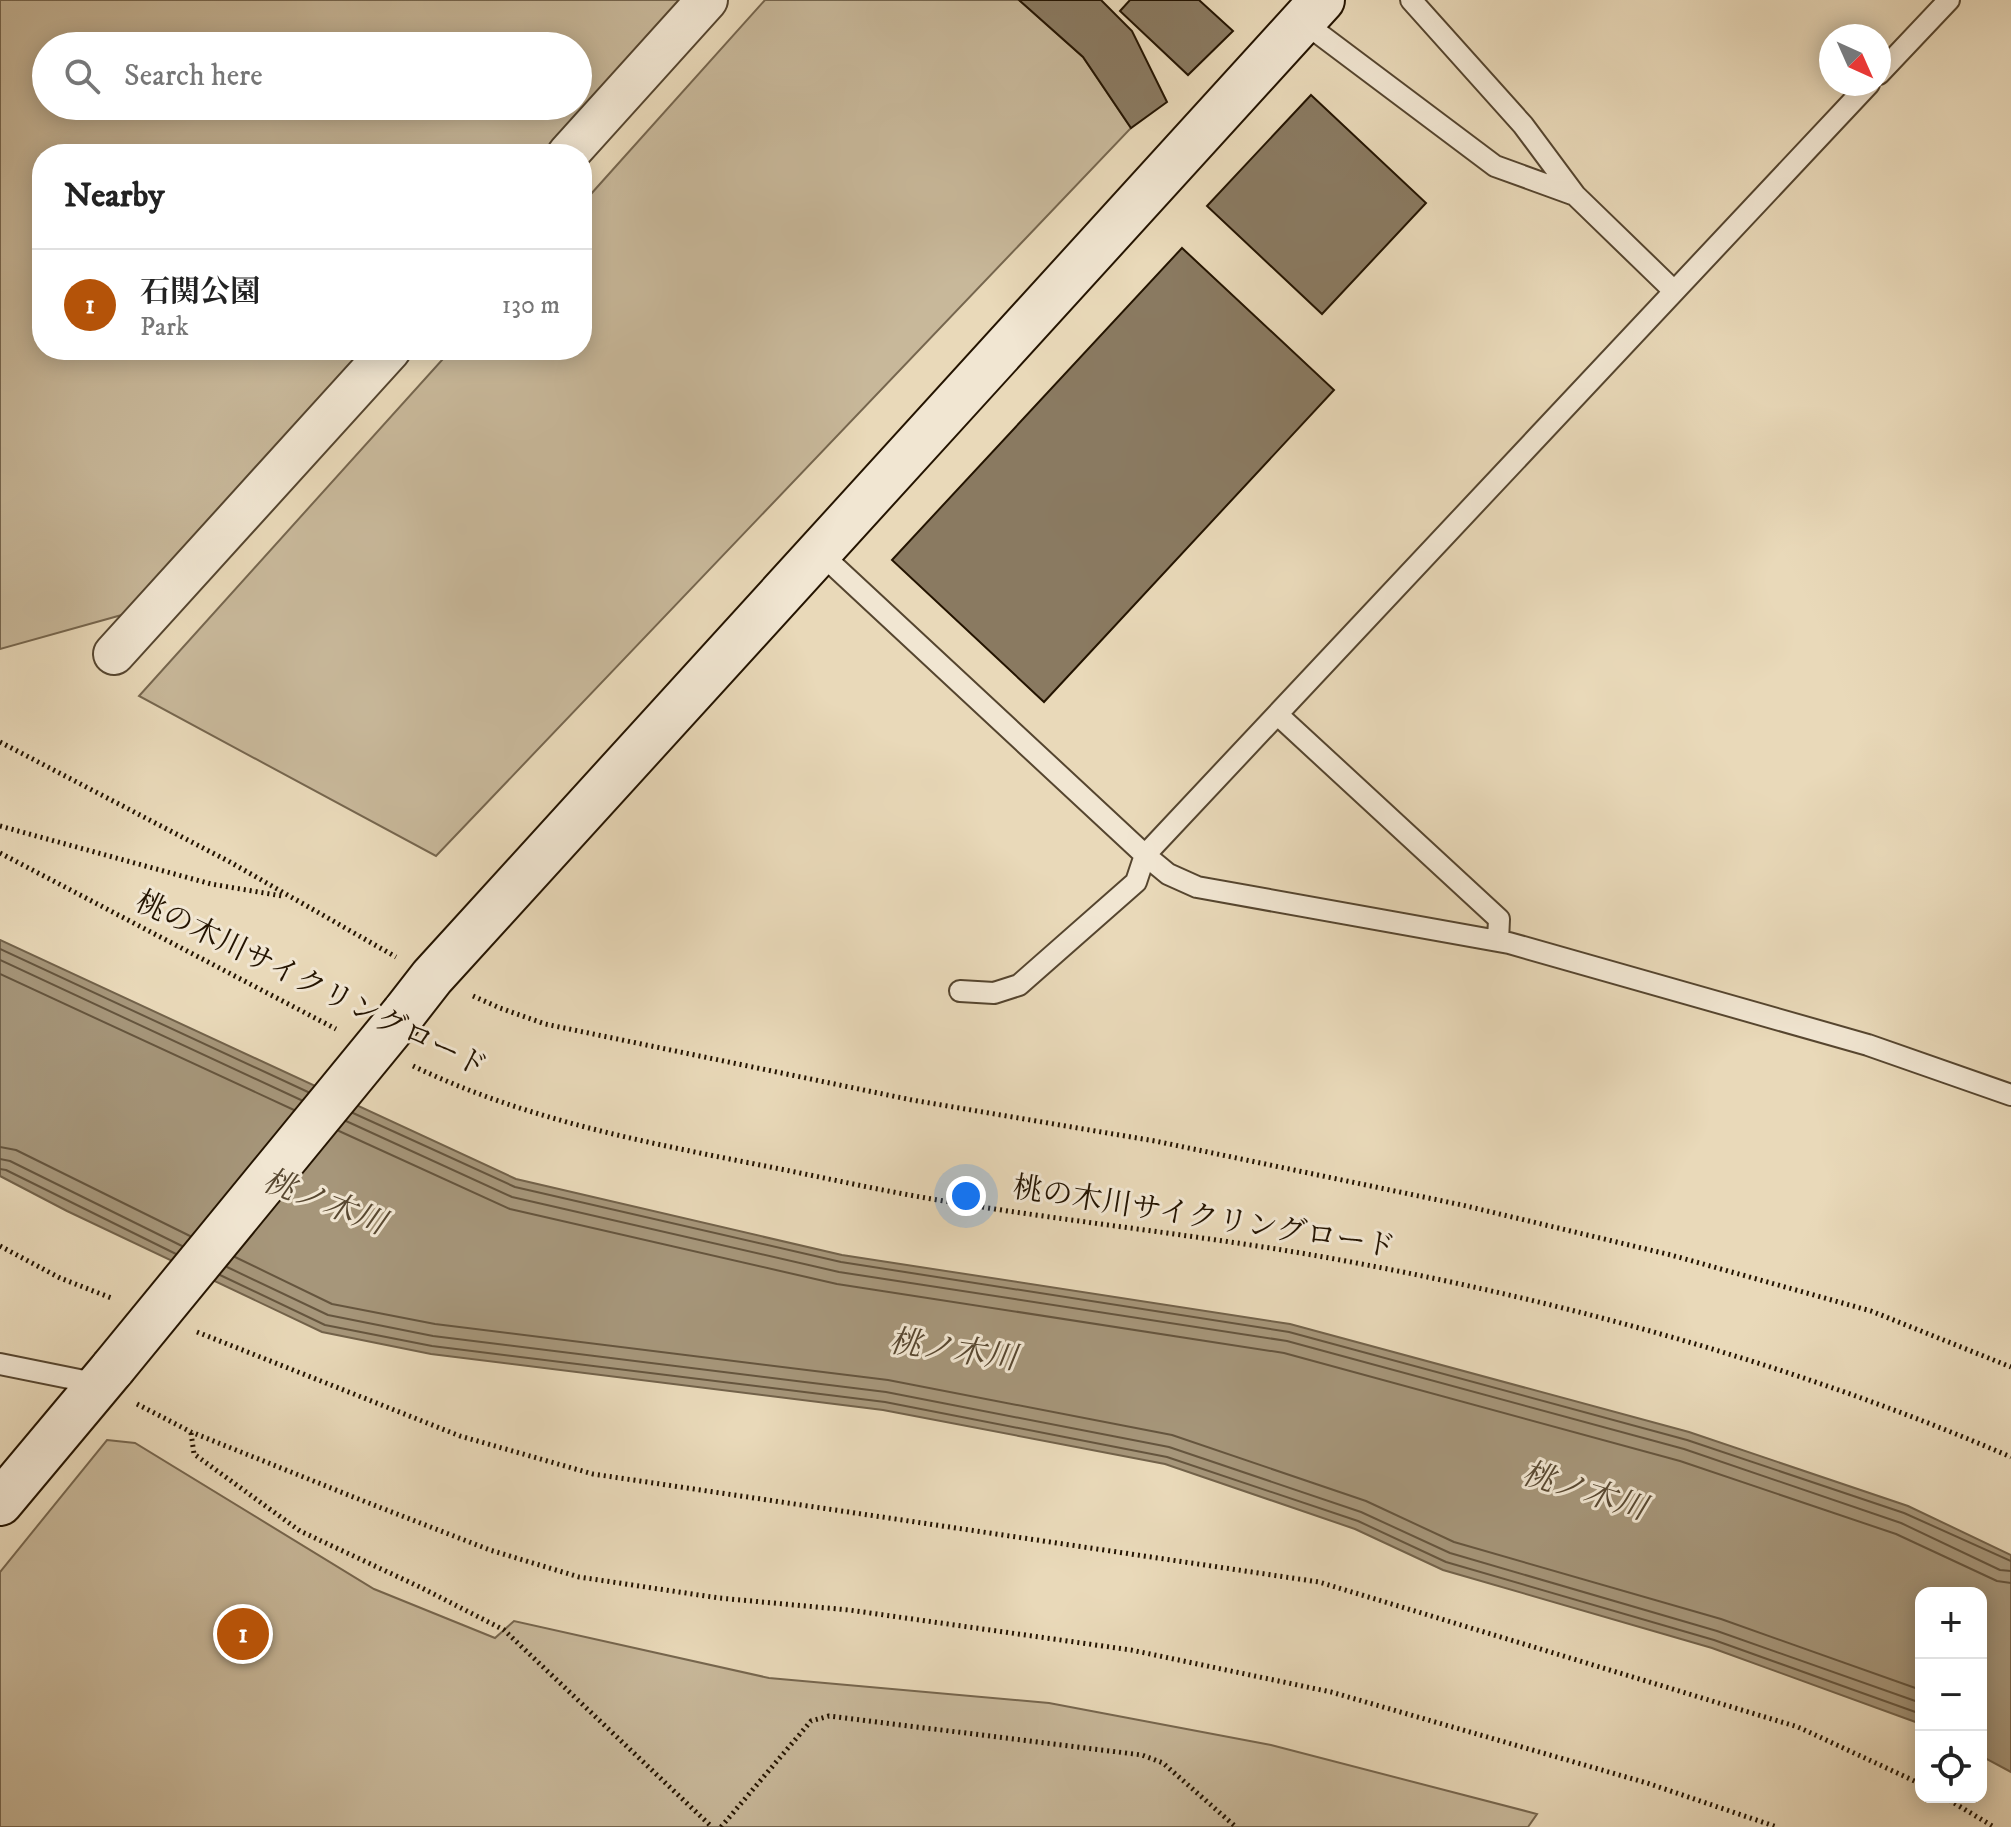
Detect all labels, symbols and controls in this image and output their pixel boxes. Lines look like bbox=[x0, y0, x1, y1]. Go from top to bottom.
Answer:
north arrow bbox=[1819, 24, 1891, 96]
search box bbox=[32, 32, 592, 120]
icon: search bbox=[60, 54, 104, 98]
text: Search here bbox=[124, 58, 263, 95]
text: Nearby bbox=[64, 175, 165, 217]
text: 石関公園 bbox=[140, 274, 260, 311]
text: 1 bbox=[85, 289, 95, 322]
text: 130 m bbox=[502, 289, 560, 322]
text: Park bbox=[140, 311, 189, 344]
street label: 桃の木川サイクリングロード bbox=[129, 884, 493, 1086]
water label: 桃ノ木川 bbox=[257, 1161, 394, 1246]
street label: 桃の木川サイクリングロード bbox=[1010, 1169, 1398, 1267]
your location bbox=[946, 1176, 986, 1216]
water label: 桃ノ木川 bbox=[887, 1322, 1022, 1380]
water label: 桃ノ木川 bbox=[1517, 1454, 1654, 1531]
map controls bbox=[1915, 1587, 1987, 1803]
button: + bbox=[1915, 1587, 1987, 1659]
pin: 1 bbox=[217, 1604, 269, 1664]
button: − bbox=[1915, 1659, 1987, 1731]
button: locate bbox=[1915, 1731, 1987, 1803]

